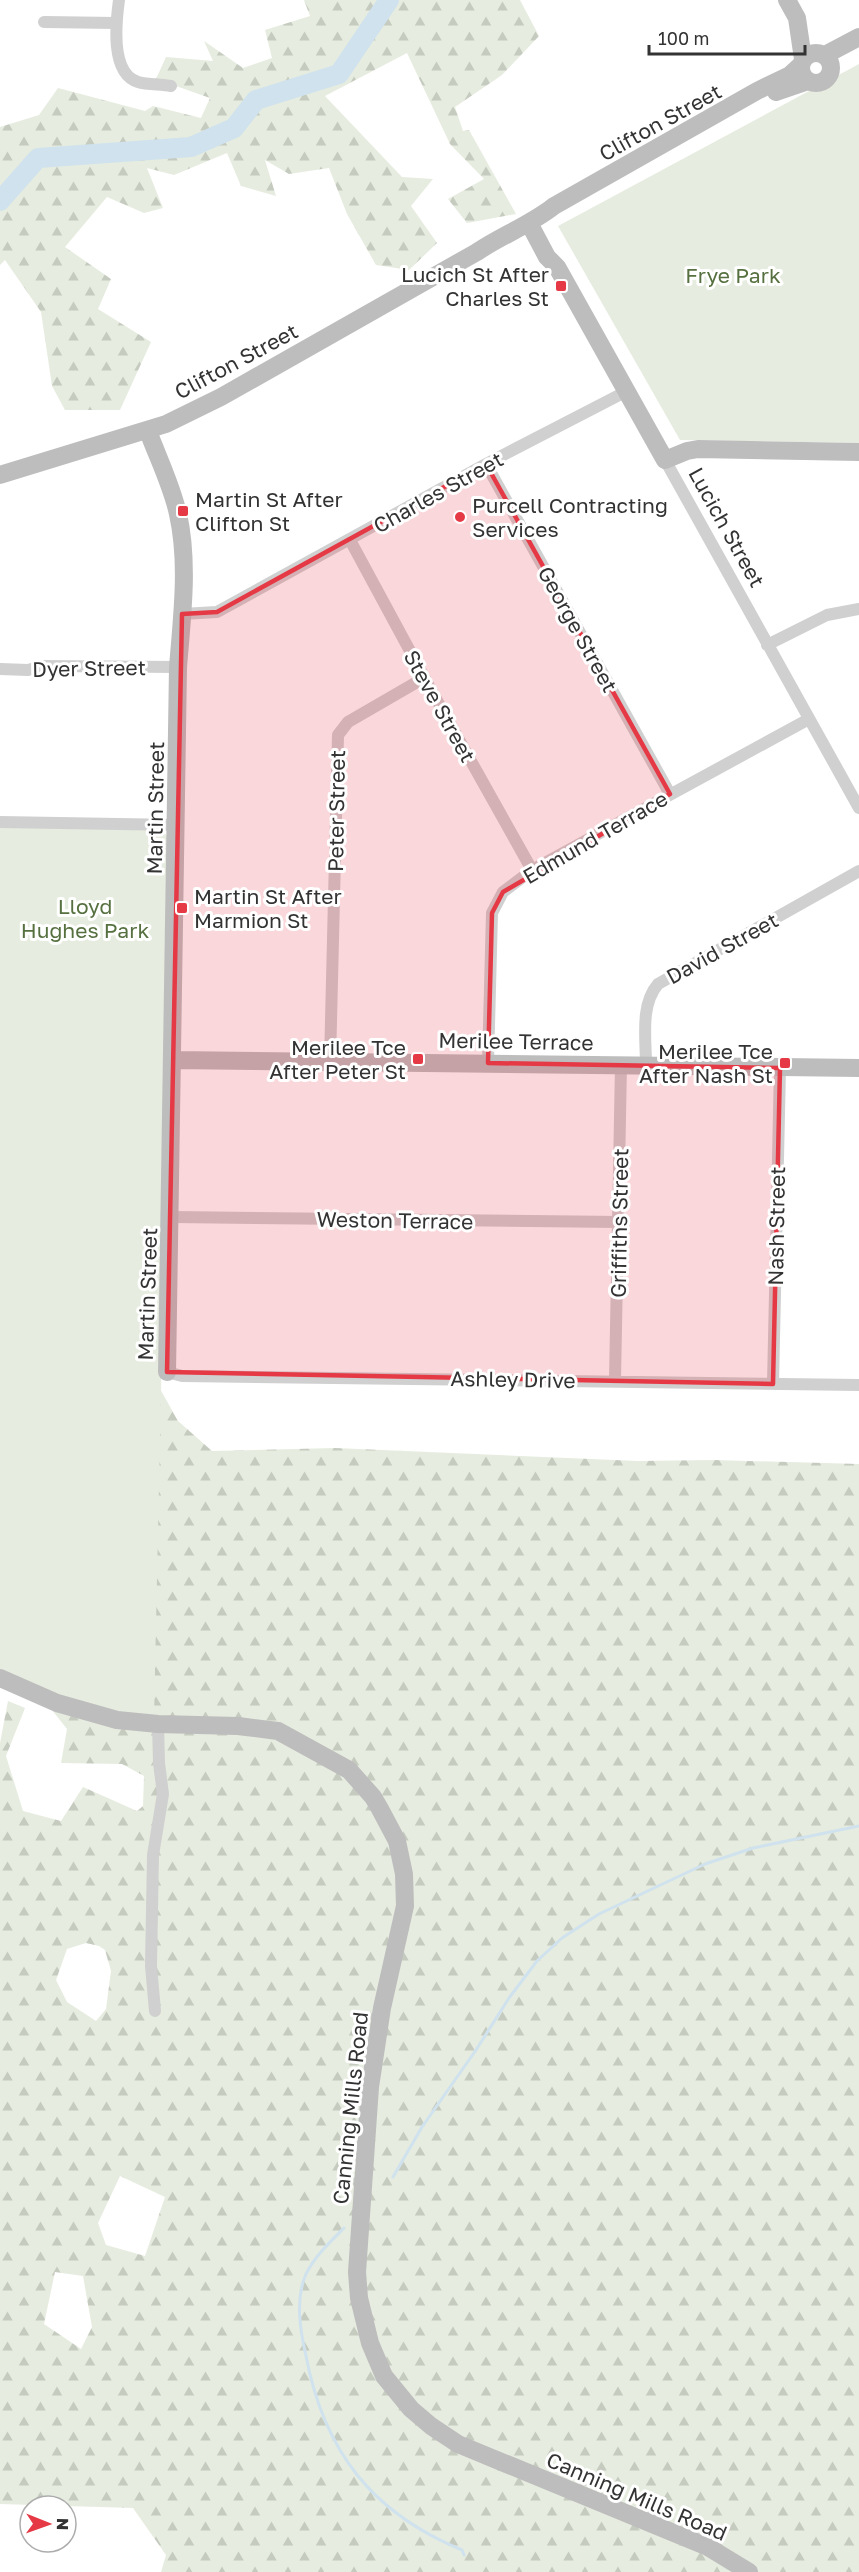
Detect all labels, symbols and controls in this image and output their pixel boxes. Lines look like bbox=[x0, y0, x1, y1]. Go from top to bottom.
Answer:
scale bar bbox=[649, 18, 805, 56]
text: 100 m bbox=[658, 27, 709, 49]
street label: Clifton Street bbox=[594, 78, 726, 166]
place label: Lucich St After Charles St bbox=[401, 261, 549, 311]
park label: Frye Park bbox=[685, 262, 781, 288]
marker: Lucich St After Charles St bbox=[554, 279, 568, 293]
street label: Clifton Street bbox=[170, 318, 302, 404]
street label: Charles Street bbox=[369, 446, 507, 538]
street label: Lucich Street bbox=[683, 462, 771, 592]
place label: Martin St After Clifton St bbox=[195, 486, 343, 536]
place label: Purcell Contracting Services bbox=[472, 492, 668, 542]
marker: Martin St After Clifton St bbox=[176, 504, 190, 518]
marker: Purcell Contracting Services bbox=[453, 510, 467, 524]
street label: George Street bbox=[533, 561, 623, 697]
street label: Steve Street bbox=[399, 645, 481, 767]
street label: Dyer Street bbox=[32, 654, 146, 682]
street label: Martin Street bbox=[141, 741, 169, 875]
street label: Peter Street bbox=[322, 750, 350, 872]
street label: Edmund Terrace bbox=[518, 785, 672, 889]
place label: Martin St After Marmion St bbox=[194, 883, 342, 933]
park label: Lloyd Hughes Park bbox=[21, 893, 149, 943]
marker: Martin St After Marmion St bbox=[175, 901, 189, 915]
street label: David Street bbox=[662, 907, 782, 989]
street label: Merilee Terrace bbox=[438, 1027, 594, 1055]
place label: Merilee Tce After Peter St bbox=[269, 1034, 406, 1084]
place label: Merilee Tce After Nash St bbox=[639, 1038, 773, 1088]
marker: Merilee Tce After Peter St bbox=[411, 1052, 425, 1066]
marker: Merilee Tce After Nash St bbox=[778, 1056, 792, 1070]
street label: Griffiths Street bbox=[605, 1148, 633, 1298]
street label: Nash Street bbox=[762, 1166, 790, 1286]
street label: Weston Terrace bbox=[316, 1206, 474, 1234]
street label: Martin Street bbox=[132, 1227, 162, 1361]
street label: Ashley Drive bbox=[450, 1365, 576, 1393]
street label: Canning Mills Road bbox=[327, 2010, 373, 2206]
street label: Canning Mills Road bbox=[543, 2446, 731, 2546]
north arrow bbox=[18, 2494, 78, 2554]
text: N bbox=[53, 2518, 73, 2531]

